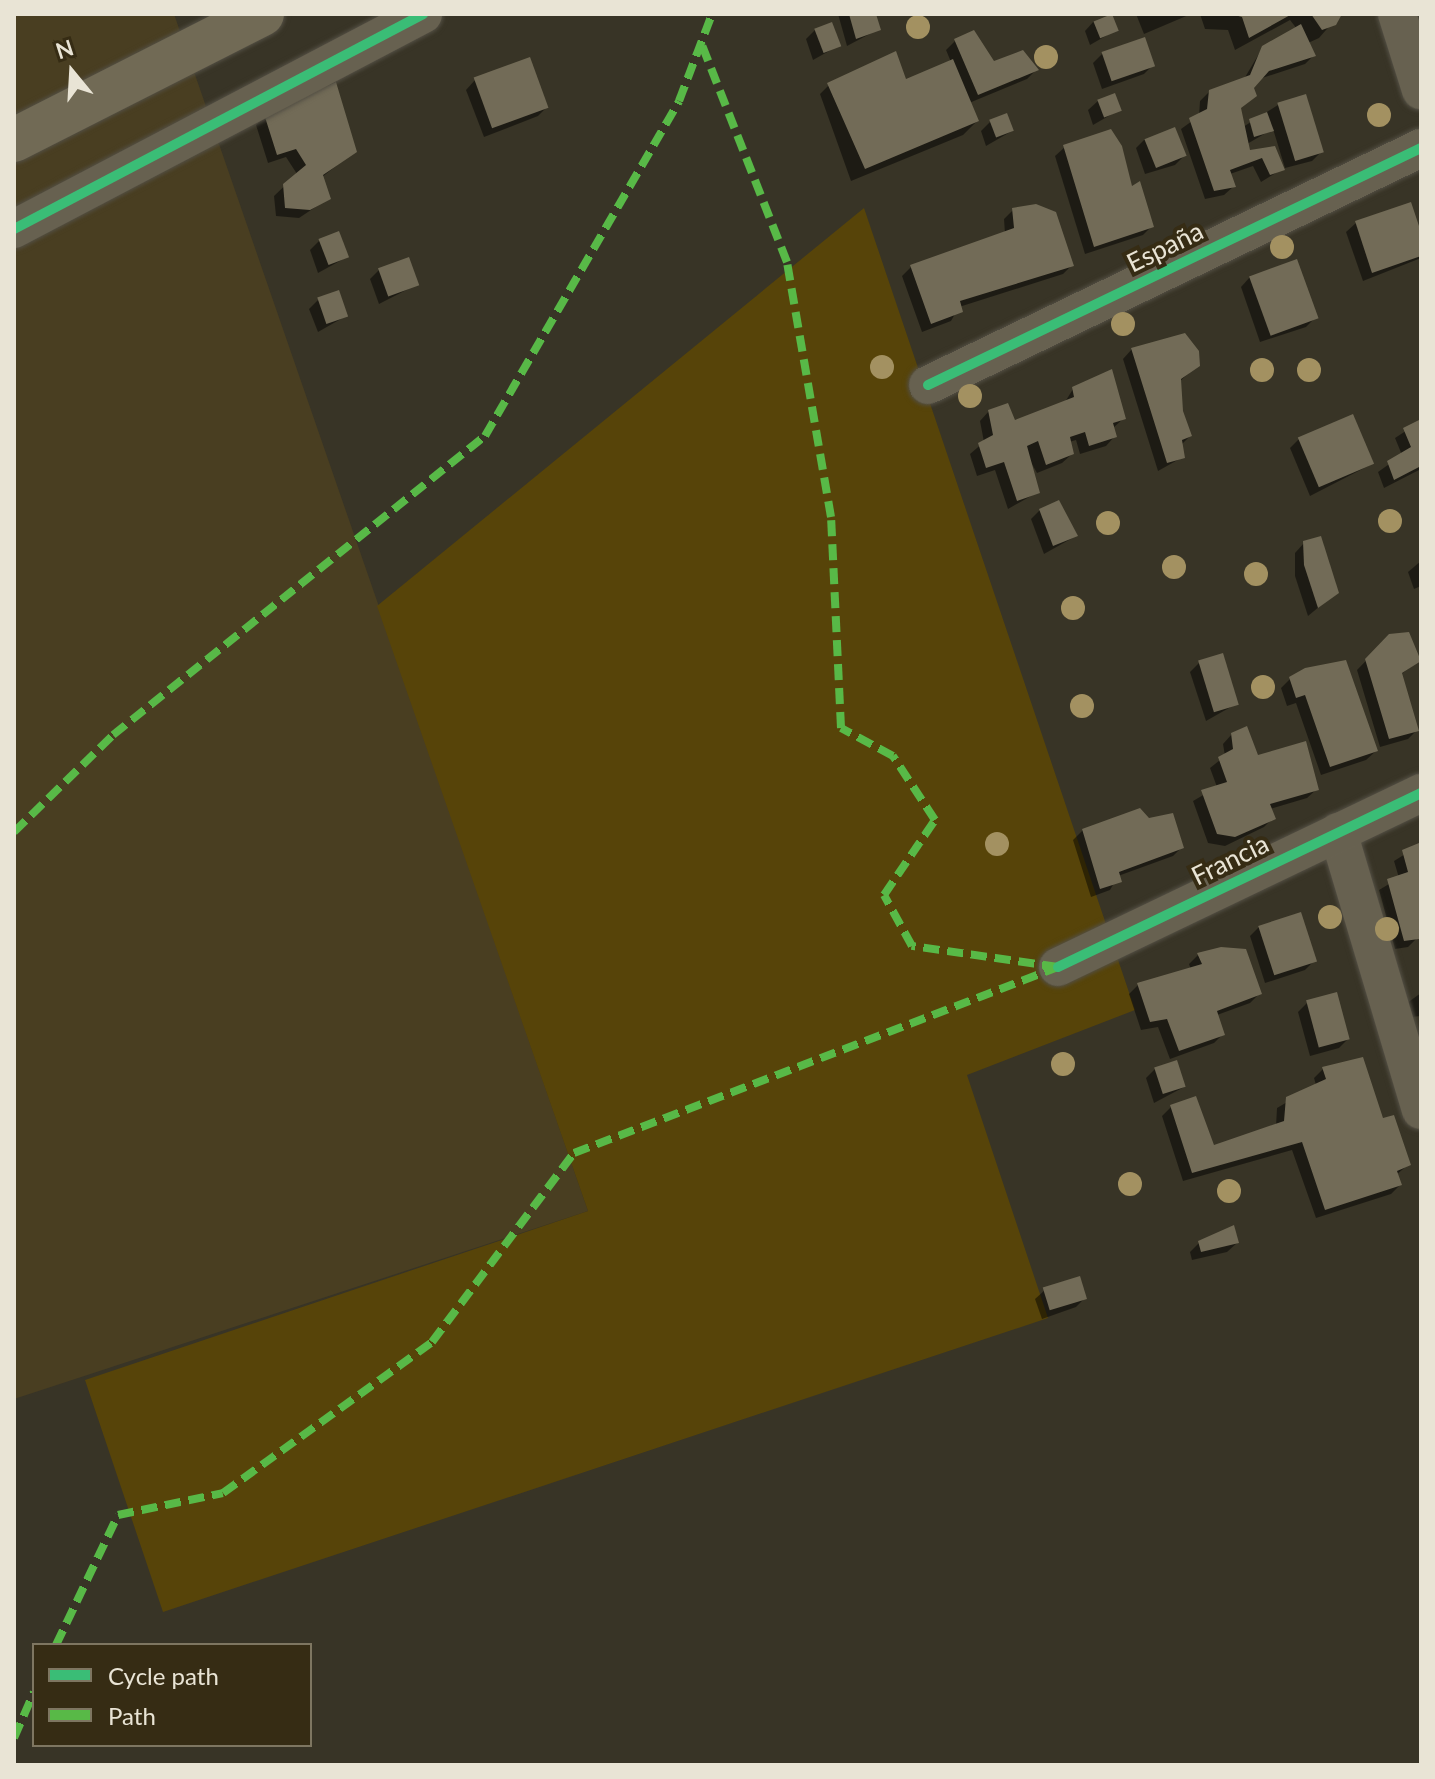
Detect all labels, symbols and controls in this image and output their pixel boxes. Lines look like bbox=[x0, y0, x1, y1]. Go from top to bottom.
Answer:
north arrow bbox=[32, 32, 112, 112]
text: N bbox=[52, 33, 77, 64]
street label: España bbox=[1122, 215, 1208, 279]
street label: Francia bbox=[1186, 828, 1274, 892]
legend bbox=[32, 1643, 312, 1747]
text: Cycle path bbox=[108, 1661, 219, 1690]
text: Path bbox=[108, 1701, 156, 1730]

